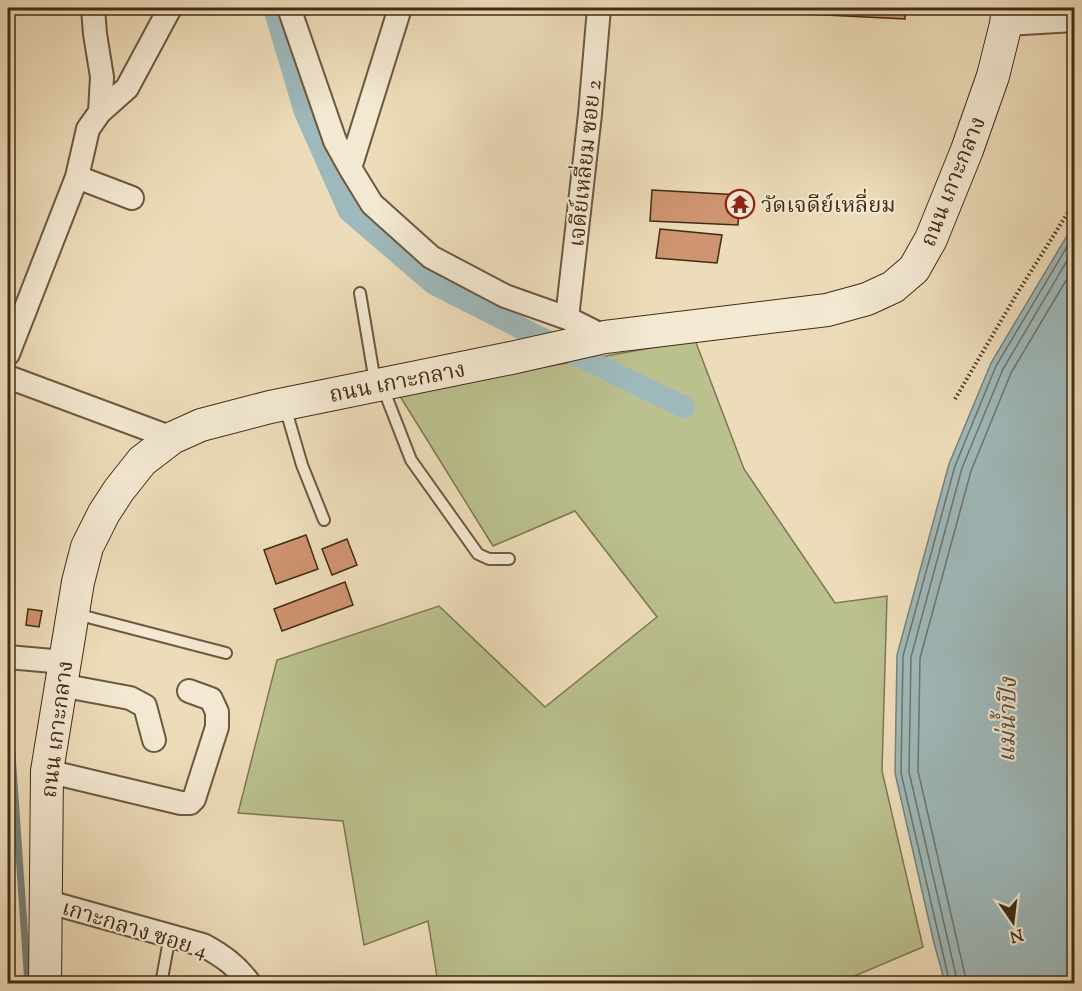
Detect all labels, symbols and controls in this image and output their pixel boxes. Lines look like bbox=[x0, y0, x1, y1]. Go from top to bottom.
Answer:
street label: เจดีย์เหลี่ยม ซอย 2 bbox=[559, 78, 612, 249]
street label: ถนน เกาะกลาง bbox=[914, 112, 995, 252]
temple icon: วัดเจดีย์เหลี่ยม bbox=[724, 188, 756, 220]
place label: วัดเจดีย์เหลี่ยม bbox=[761, 188, 896, 223]
street label: ถนน เกาะกลาง bbox=[327, 355, 468, 413]
street label: ถนน เกาะกลาง bbox=[35, 659, 83, 800]
water label: แม่น้ำปิง bbox=[988, 676, 1027, 763]
north arrow bbox=[983, 892, 1043, 952]
street label: เกาะกลาง ซอย 4 bbox=[57, 894, 211, 968]
text: N bbox=[1007, 921, 1025, 947]

